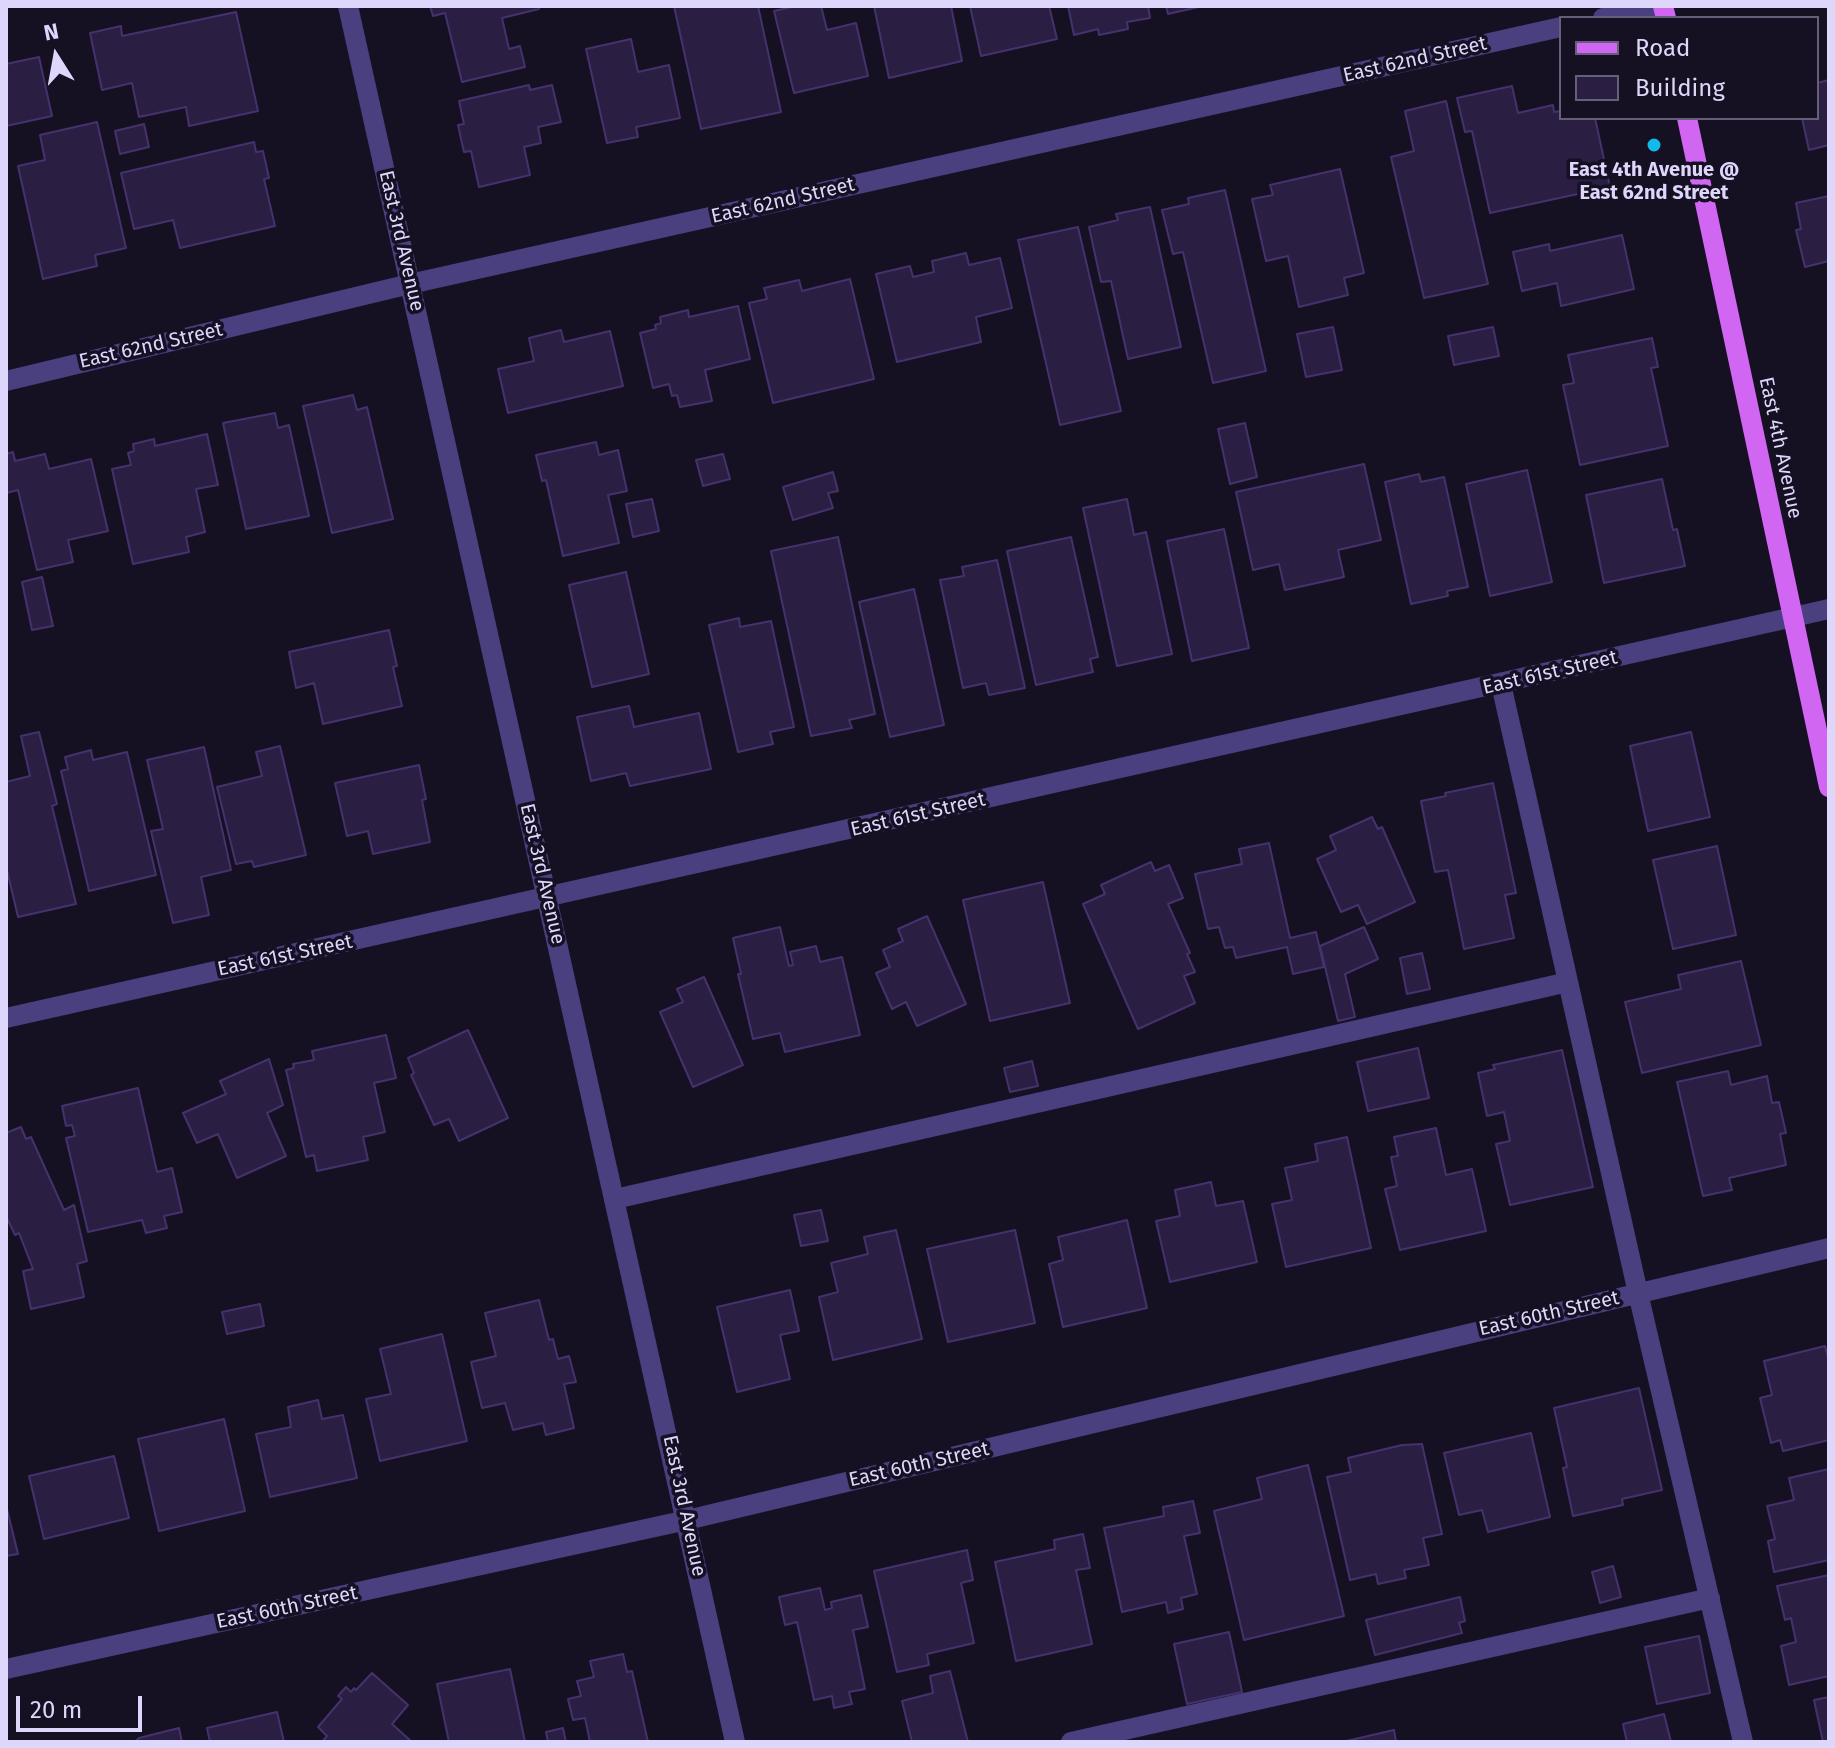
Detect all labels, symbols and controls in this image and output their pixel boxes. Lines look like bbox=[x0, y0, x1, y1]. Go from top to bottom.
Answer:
north arrow bbox=[16, 16, 96, 96]
legend bbox=[1559, 16, 1819, 120]
text: N bbox=[42, 17, 61, 47]
street label: East 62nd Street bbox=[1341, 32, 1489, 88]
text: Road bbox=[1635, 34, 1690, 62]
text: Building bbox=[1635, 74, 1725, 102]
marker: East 4th Avenue @ East 62nd Street bbox=[1645, 136, 1663, 154]
place label: East 4th Avenue @ East 62nd Street bbox=[1569, 158, 1739, 205]
street label: East 3rd Avenue bbox=[373, 168, 429, 314]
street label: East 62nd Street bbox=[709, 173, 857, 229]
street label: East 62nd Street bbox=[77, 318, 225, 374]
street label: East 4th Avenue bbox=[1753, 375, 1807, 521]
street label: East 61st Street bbox=[1480, 646, 1620, 700]
street label: East 61st Street bbox=[848, 788, 988, 842]
street label: East 3rd Avenue bbox=[514, 801, 570, 947]
street label: East 61st Street bbox=[215, 930, 355, 982]
street label: East 60th Street bbox=[1476, 1286, 1622, 1342]
street label: East 3rd Avenue bbox=[657, 1433, 711, 1579]
street label: East 60th Street bbox=[846, 1437, 992, 1493]
street label: East 60th Street bbox=[214, 1581, 360, 1635]
scale bar bbox=[20, 1680, 146, 1730]
text: 20 m bbox=[30, 1696, 82, 1724]

